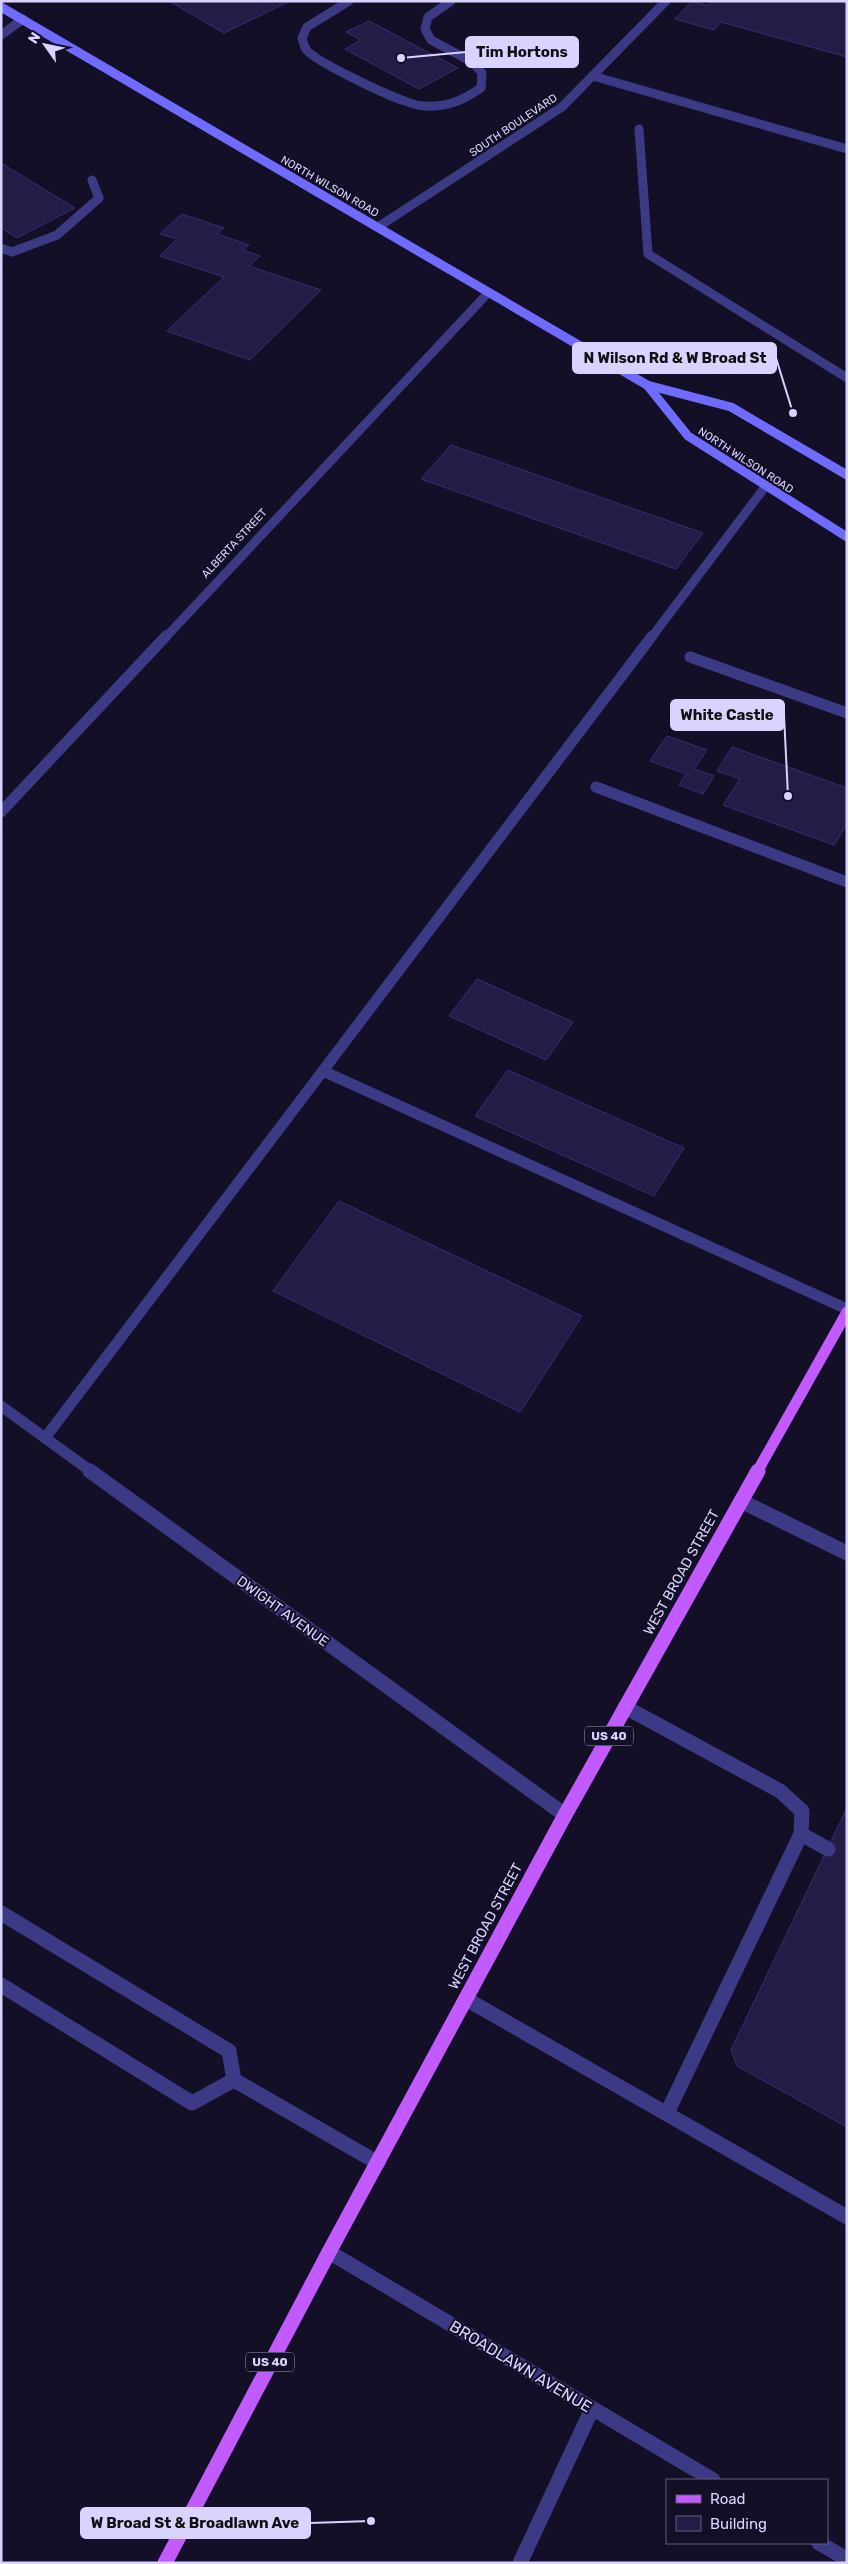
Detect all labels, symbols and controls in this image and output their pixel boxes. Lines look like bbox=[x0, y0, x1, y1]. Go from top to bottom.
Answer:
north arrow bbox=[20, 20, 70, 70]
text: N bbox=[25, 29, 44, 47]
callout: Tim Hortons bbox=[466, 37, 578, 67]
text: Tim Hortons bbox=[476, 43, 568, 61]
street label: SOUTH BOULEVARD bbox=[467, 91, 560, 160]
street label: NORTH WILSON ROAD bbox=[278, 153, 381, 220]
callout: N Wilson Rd & W Broad St bbox=[573, 343, 776, 373]
text: N Wilson Rd & W Broad St bbox=[584, 349, 766, 367]
street label: NORTH WILSON ROAD bbox=[696, 425, 796, 496]
street label: ALBERTA STREET bbox=[199, 506, 270, 581]
callout: White Castle bbox=[671, 700, 784, 730]
text: White Castle bbox=[680, 706, 774, 724]
street label: WEST BROAD STREET bbox=[640, 1507, 723, 1638]
street label: DWIGHT AVENUE bbox=[233, 1572, 332, 1650]
road number: US 40 bbox=[585, 1726, 633, 1745]
street label: WEST BROAD STREET bbox=[445, 1860, 526, 1992]
street label: BROADLAWN AVENUE bbox=[446, 2316, 595, 2416]
road number: US 40 bbox=[246, 2352, 294, 2372]
legend bbox=[666, 2479, 828, 2544]
text: Road bbox=[710, 2490, 746, 2508]
callout: W Broad St & Broadlawn Ave bbox=[81, 2508, 310, 2538]
text: W Broad St & Broadlawn Ave bbox=[91, 2514, 299, 2532]
text: Building bbox=[710, 2515, 767, 2533]

